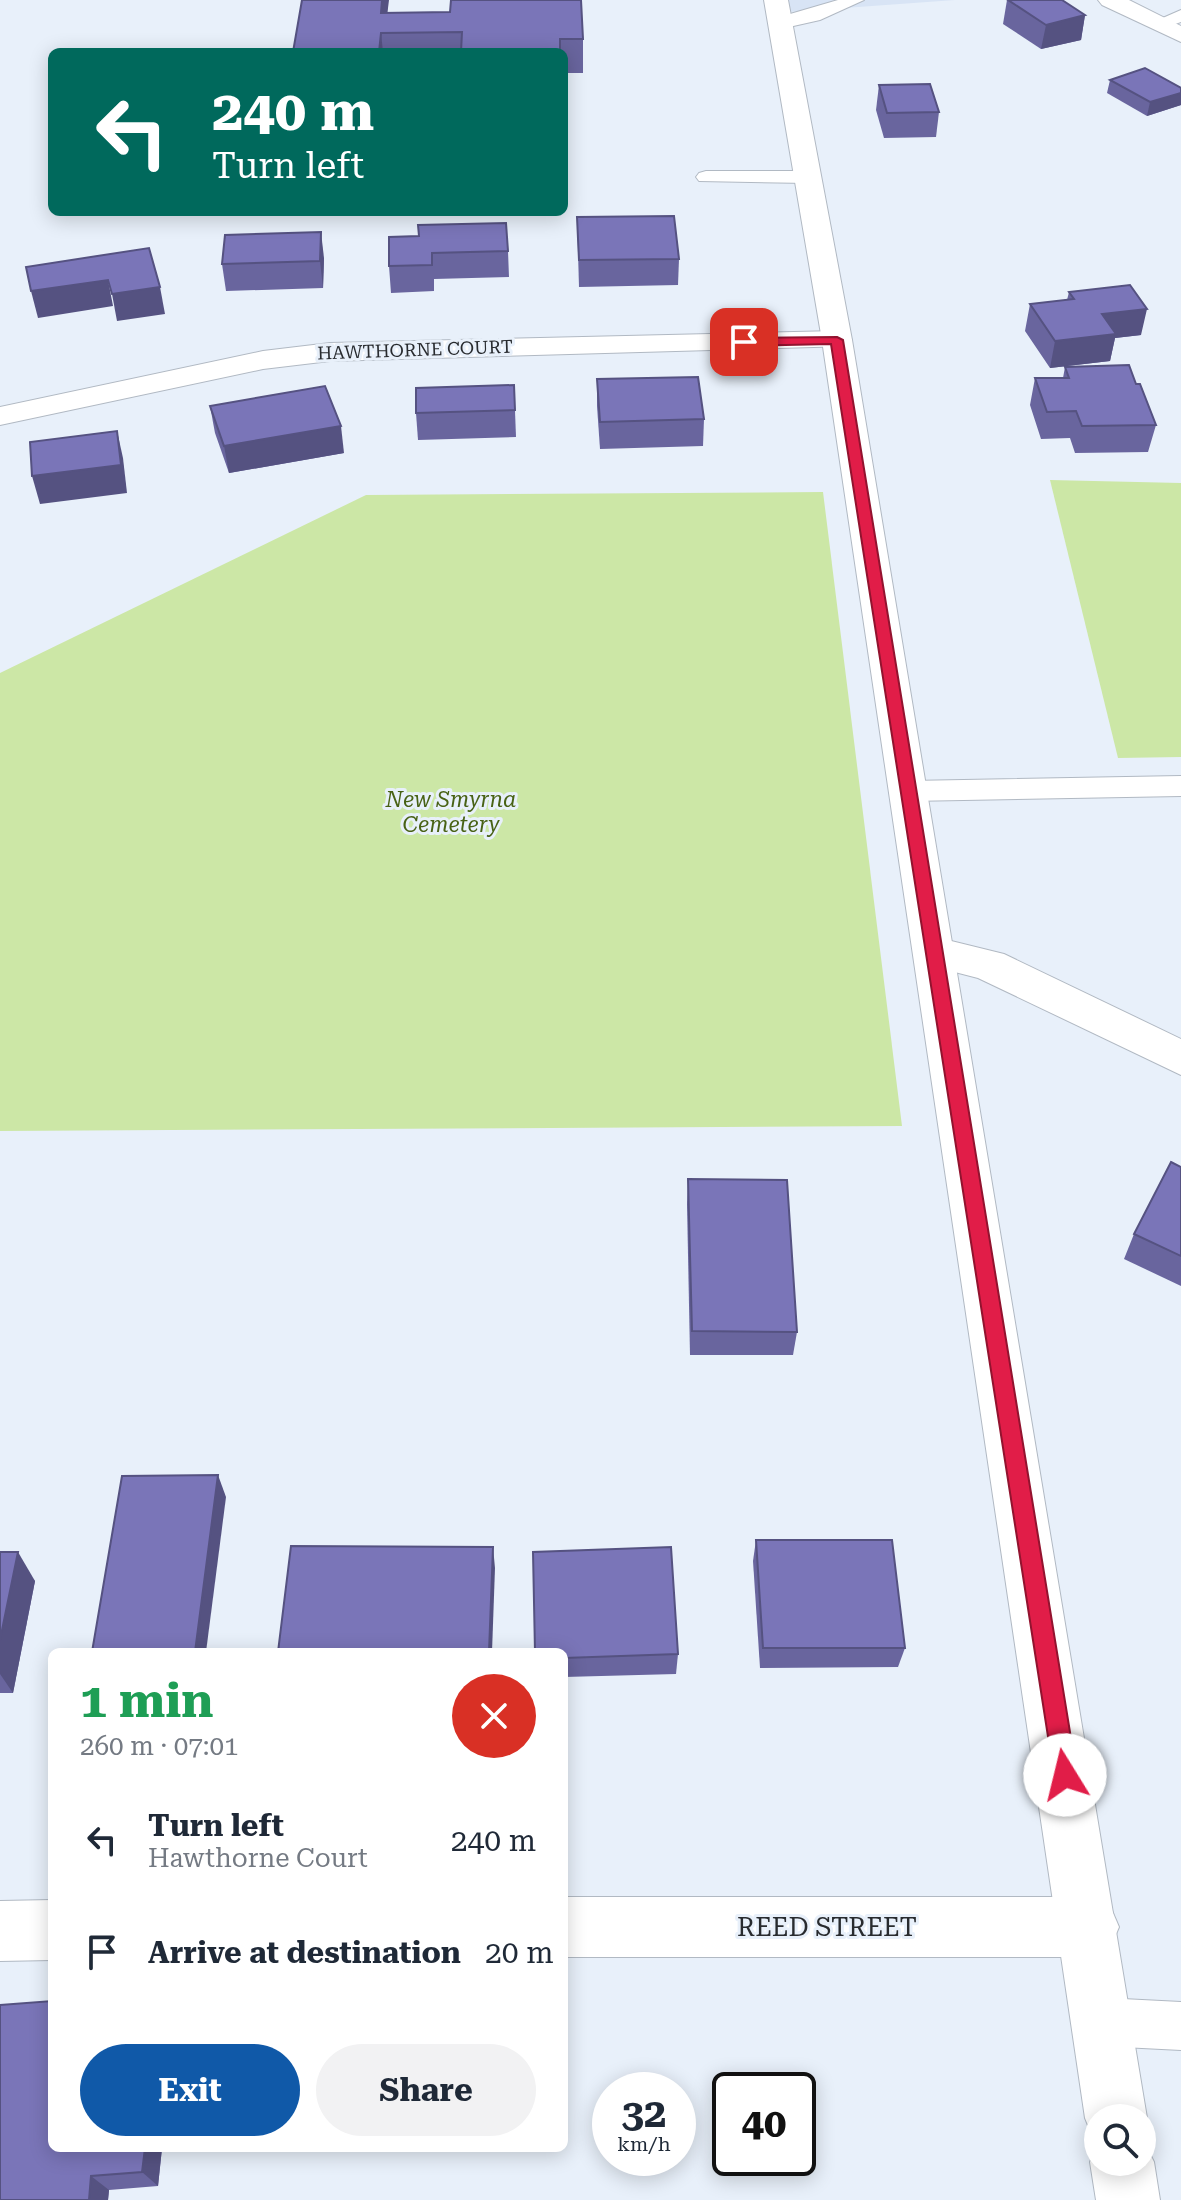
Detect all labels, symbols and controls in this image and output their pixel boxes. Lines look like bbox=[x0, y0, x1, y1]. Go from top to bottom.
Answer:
text: 240 m bbox=[212, 78, 374, 144]
icon: left bbox=[80, 80, 184, 184]
text: Turn left bbox=[212, 145, 364, 187]
pin bbox=[710, 308, 778, 376]
icon: arrive bbox=[722, 320, 766, 364]
street label: HAWTHORNE COURT bbox=[317, 336, 513, 363]
park label: New Smyrna Cemetery bbox=[385, 787, 516, 837]
text: 1 min bbox=[80, 1673, 213, 1729]
button: close bbox=[452, 1674, 536, 1758]
text: 260 m · 07:01 bbox=[80, 1731, 239, 1761]
position arrow bbox=[1023, 1733, 1107, 1817]
text: Turn left bbox=[148, 1808, 284, 1843]
icon: left bbox=[80, 1818, 124, 1862]
text: 240 m bbox=[451, 1823, 536, 1858]
text: Hawthorne Court bbox=[148, 1843, 368, 1873]
street label: REED STREET bbox=[737, 1912, 917, 1942]
icon: arrive bbox=[80, 1930, 124, 1974]
text: Arrive at destination bbox=[148, 1935, 461, 1970]
text: 20 m bbox=[485, 1935, 554, 1970]
button: Exit bbox=[80, 2044, 300, 2136]
button: Share bbox=[316, 2044, 536, 2136]
speed limit sign: 40 bbox=[712, 2072, 816, 2176]
text: 32 bbox=[622, 2090, 666, 2137]
map controls bbox=[1084, 2104, 1156, 2176]
button: search bbox=[1084, 2104, 1156, 2176]
text: km/h bbox=[617, 2132, 671, 2156]

